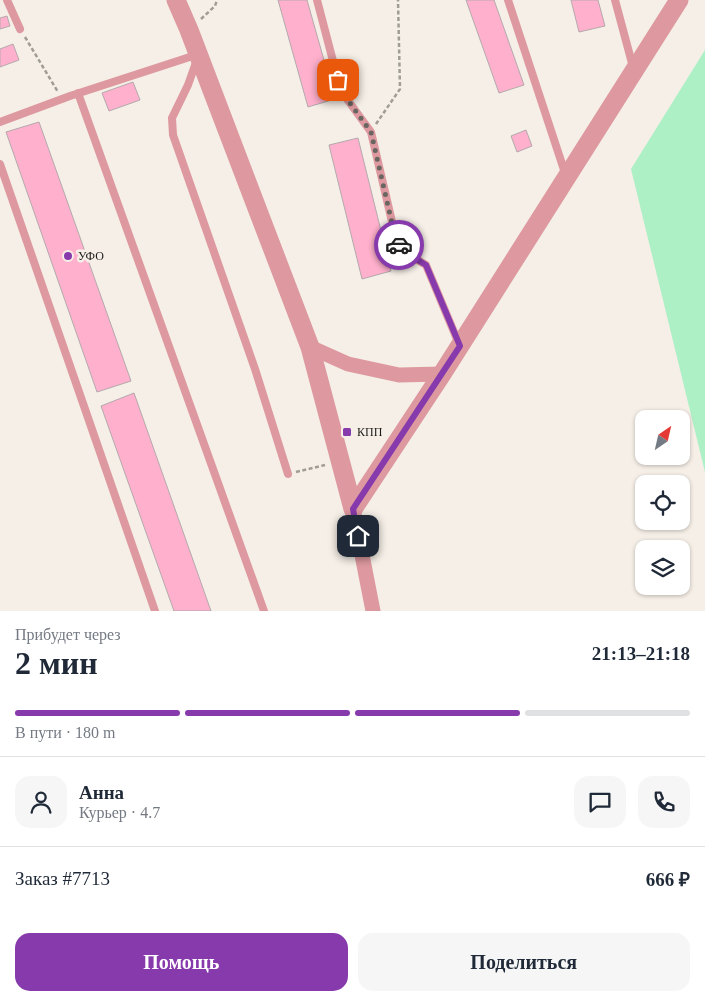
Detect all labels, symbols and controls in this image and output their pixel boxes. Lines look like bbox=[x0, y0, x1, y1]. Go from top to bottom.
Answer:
pin bbox=[317, 59, 359, 101]
icon: bag bbox=[324, 66, 352, 94]
courier bbox=[374, 220, 424, 270]
icon: car bbox=[385, 231, 413, 259]
place label: УФО bbox=[78, 249, 104, 263]
marker: УФО bbox=[62, 250, 74, 262]
north arrow bbox=[635, 410, 690, 465]
map controls bbox=[635, 410, 690, 595]
place label: КПП bbox=[357, 425, 383, 439]
marker: КПП bbox=[341, 426, 353, 438]
button: locate bbox=[635, 475, 690, 530]
pin bbox=[337, 515, 379, 557]
icon: home bbox=[344, 522, 372, 550]
button: layers bbox=[635, 540, 690, 595]
text: Прибудет через bbox=[15, 626, 121, 643]
text: 21:13–21:18 bbox=[592, 643, 690, 664]
text: 2 мин bbox=[15, 645, 98, 681]
text: В пути · 180 m bbox=[15, 724, 116, 741]
button: person bbox=[15, 776, 67, 828]
button: chat bbox=[574, 776, 626, 828]
button: phone bbox=[638, 776, 690, 828]
text: Анна bbox=[79, 782, 124, 803]
text: Курьер · 4.7 bbox=[79, 804, 160, 821]
text: Заказ #7713 bbox=[15, 868, 110, 889]
text: 666 ₽ bbox=[646, 869, 690, 890]
button: Помощь bbox=[15, 933, 348, 991]
button: Поделиться bbox=[358, 933, 690, 991]

